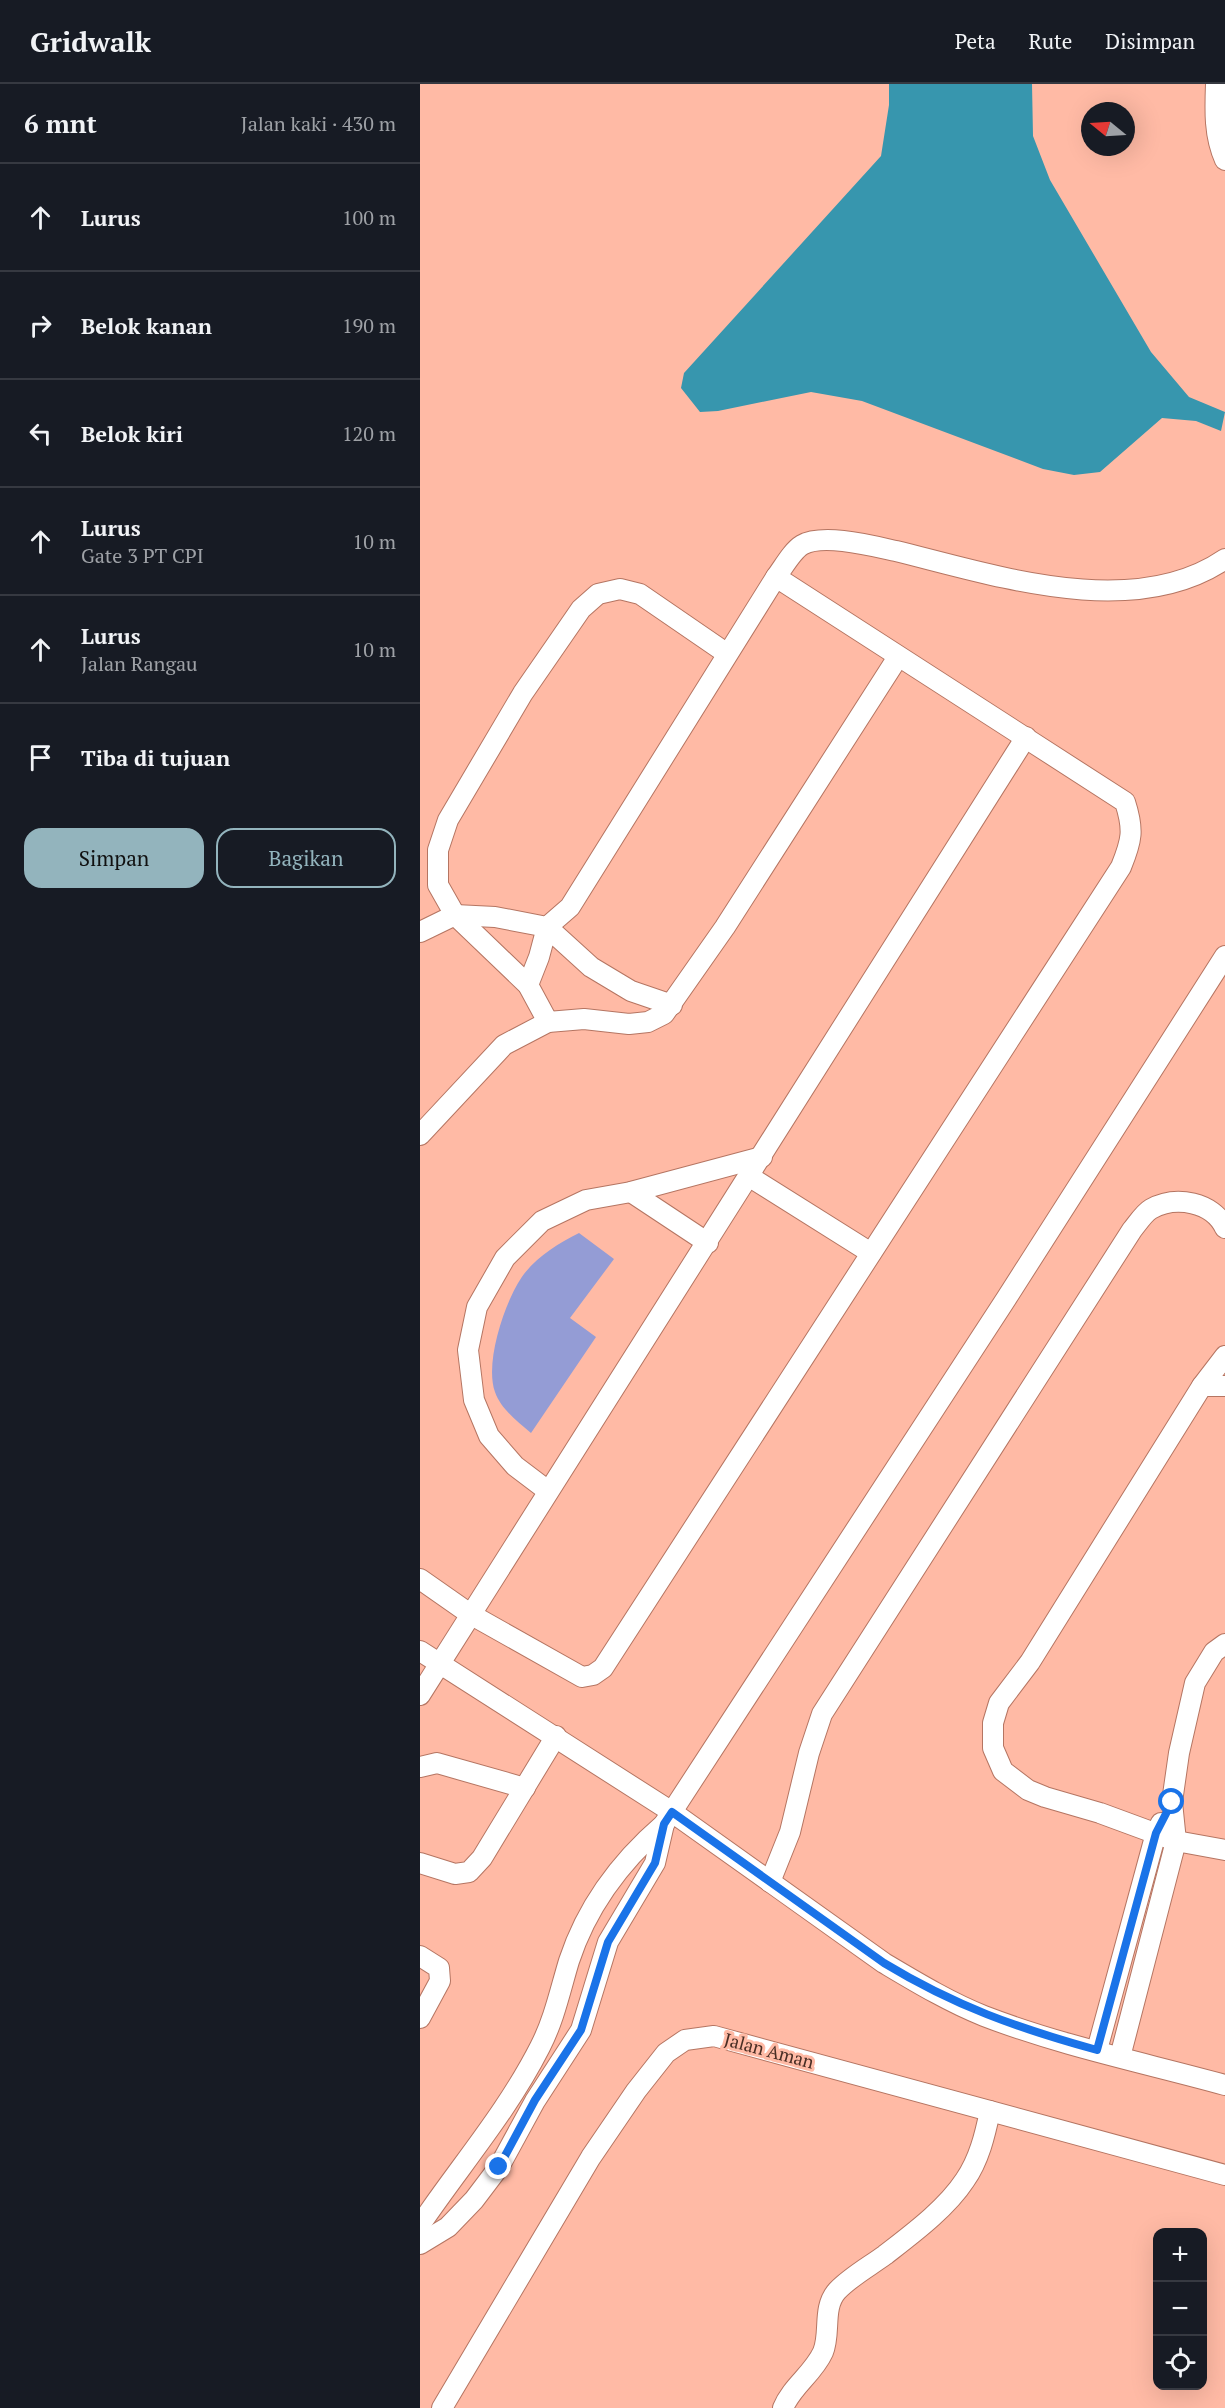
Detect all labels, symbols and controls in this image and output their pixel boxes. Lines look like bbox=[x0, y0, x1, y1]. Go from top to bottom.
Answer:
text: Gridwalk bbox=[30, 23, 151, 60]
text: Peta bbox=[955, 27, 996, 55]
text: Rute bbox=[1029, 27, 1072, 55]
text: Disimpan bbox=[1105, 27, 1195, 55]
north arrow bbox=[1081, 102, 1135, 156]
text: 6 mnt bbox=[24, 106, 97, 140]
text: Jalan kaki · 430 m bbox=[241, 110, 396, 137]
icon: ahead bbox=[24, 201, 57, 234]
text: Lurus bbox=[81, 203, 141, 232]
text: 100 m bbox=[342, 204, 396, 231]
icon: right bbox=[24, 309, 57, 342]
text: Belok kanan bbox=[81, 311, 212, 340]
text: 190 m bbox=[342, 312, 396, 339]
icon: left bbox=[24, 417, 57, 450]
text: Belok kiri bbox=[81, 419, 183, 448]
text: 120 m bbox=[342, 420, 396, 447]
text: Lurus bbox=[81, 513, 141, 542]
icon: ahead bbox=[24, 525, 57, 558]
text: 10 m bbox=[353, 528, 396, 555]
text: Gate 3 PT CPI bbox=[81, 542, 204, 569]
text: Lurus bbox=[81, 621, 141, 650]
icon: ahead bbox=[24, 633, 57, 666]
text: 10 m bbox=[353, 636, 396, 663]
text: Jalan Rangau bbox=[81, 650, 198, 677]
icon: arrive bbox=[24, 741, 57, 774]
text: Tiba di tujuan bbox=[81, 743, 230, 772]
button: Simpan bbox=[24, 828, 204, 888]
button: Bagikan bbox=[216, 828, 396, 888]
route start bbox=[1158, 1788, 1184, 1814]
street label: Jalan Aman bbox=[722, 2027, 817, 2074]
route end bbox=[485, 2153, 511, 2179]
map controls bbox=[1153, 2228, 1207, 2390]
button: + bbox=[1153, 2228, 1207, 2282]
button: − bbox=[1153, 2282, 1207, 2336]
button: locate bbox=[1153, 2336, 1207, 2390]

